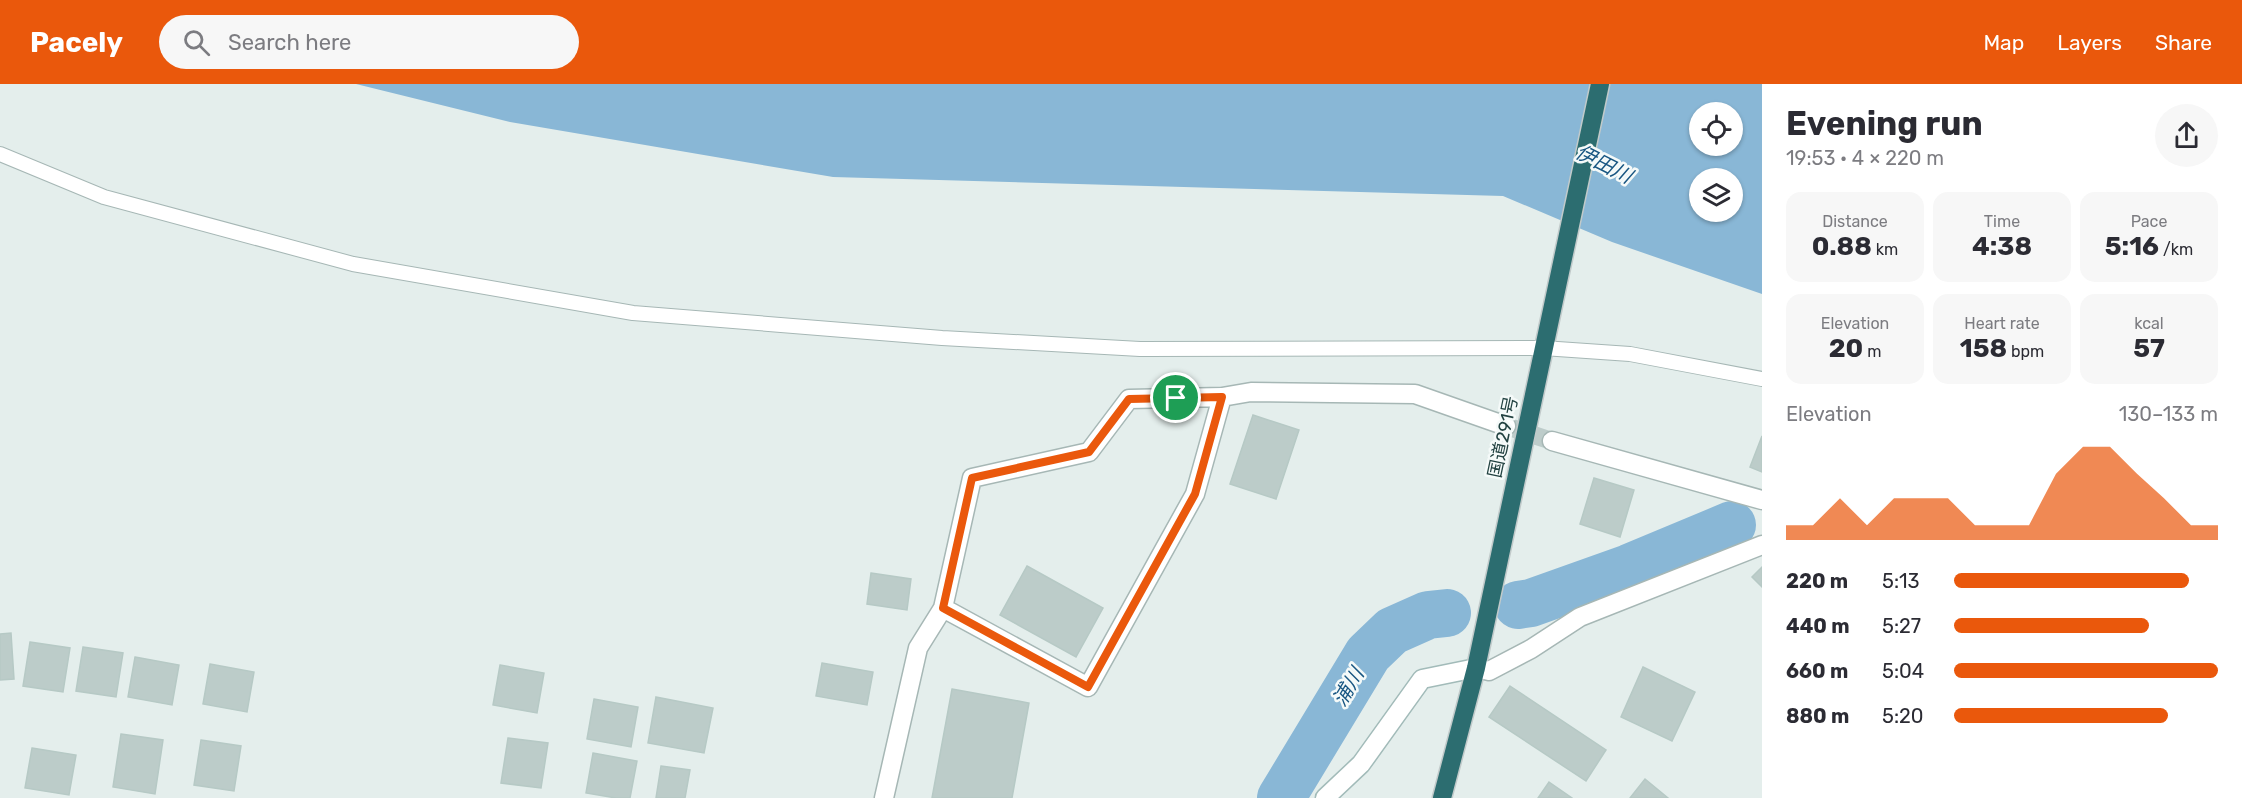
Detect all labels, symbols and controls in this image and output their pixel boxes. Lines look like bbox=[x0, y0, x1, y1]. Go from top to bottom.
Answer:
search box bbox=[159, 15, 579, 69]
text: Pacely bbox=[30, 26, 123, 59]
icon: search bbox=[180, 26, 213, 59]
text: Search here bbox=[228, 29, 351, 56]
text: Map bbox=[1983, 30, 2024, 55]
text: Layers bbox=[2057, 30, 2122, 55]
text: Share bbox=[2155, 30, 2212, 55]
map controls bbox=[1689, 102, 1743, 222]
button: locate bbox=[1689, 102, 1743, 156]
text: Evening run bbox=[1786, 104, 1983, 143]
button: share bbox=[2155, 104, 2218, 167]
water label: 伊田川 bbox=[1572, 140, 1638, 189]
text: 19:53 · 4 × 220 m bbox=[1786, 146, 1944, 170]
button: layers bbox=[1689, 168, 1743, 222]
text: Distance bbox=[1822, 212, 1888, 231]
text: Time bbox=[1984, 212, 2020, 231]
text: Pace bbox=[2131, 212, 2167, 231]
text: 0.88 bbox=[1812, 231, 1872, 262]
text: 4:38 bbox=[1972, 231, 2032, 262]
text: 5:16 bbox=[2105, 231, 2159, 262]
text: km bbox=[1872, 240, 1898, 259]
text: /km bbox=[2159, 240, 2193, 259]
text: Elevation bbox=[1821, 314, 1889, 333]
text: Heart rate bbox=[1964, 314, 2040, 333]
text: kcal bbox=[2134, 314, 2164, 333]
text: 20 bbox=[1829, 333, 1863, 364]
text: 158 bbox=[1960, 333, 2007, 364]
text: 57 bbox=[2133, 333, 2165, 364]
text: m bbox=[1863, 342, 1881, 361]
text: bpm bbox=[2007, 342, 2044, 361]
pin bbox=[1150, 372, 1201, 423]
icon: arrive bbox=[1159, 381, 1192, 414]
street label: 国道291号 bbox=[1484, 394, 1522, 480]
text: Elevation bbox=[1786, 402, 1872, 426]
text: 130–133 m bbox=[2119, 402, 2218, 426]
text: 220 m bbox=[1786, 569, 1848, 593]
text: 5:13 bbox=[1882, 569, 1920, 593]
text: 440 m bbox=[1786, 614, 1850, 638]
text: 5:27 bbox=[1882, 614, 1921, 638]
text: 660 m bbox=[1786, 659, 1848, 683]
text: 5:04 bbox=[1882, 659, 1924, 683]
water label: 浦川 bbox=[1327, 662, 1370, 710]
text: 880 m bbox=[1786, 704, 1849, 728]
text: 5:20 bbox=[1882, 704, 1923, 728]

